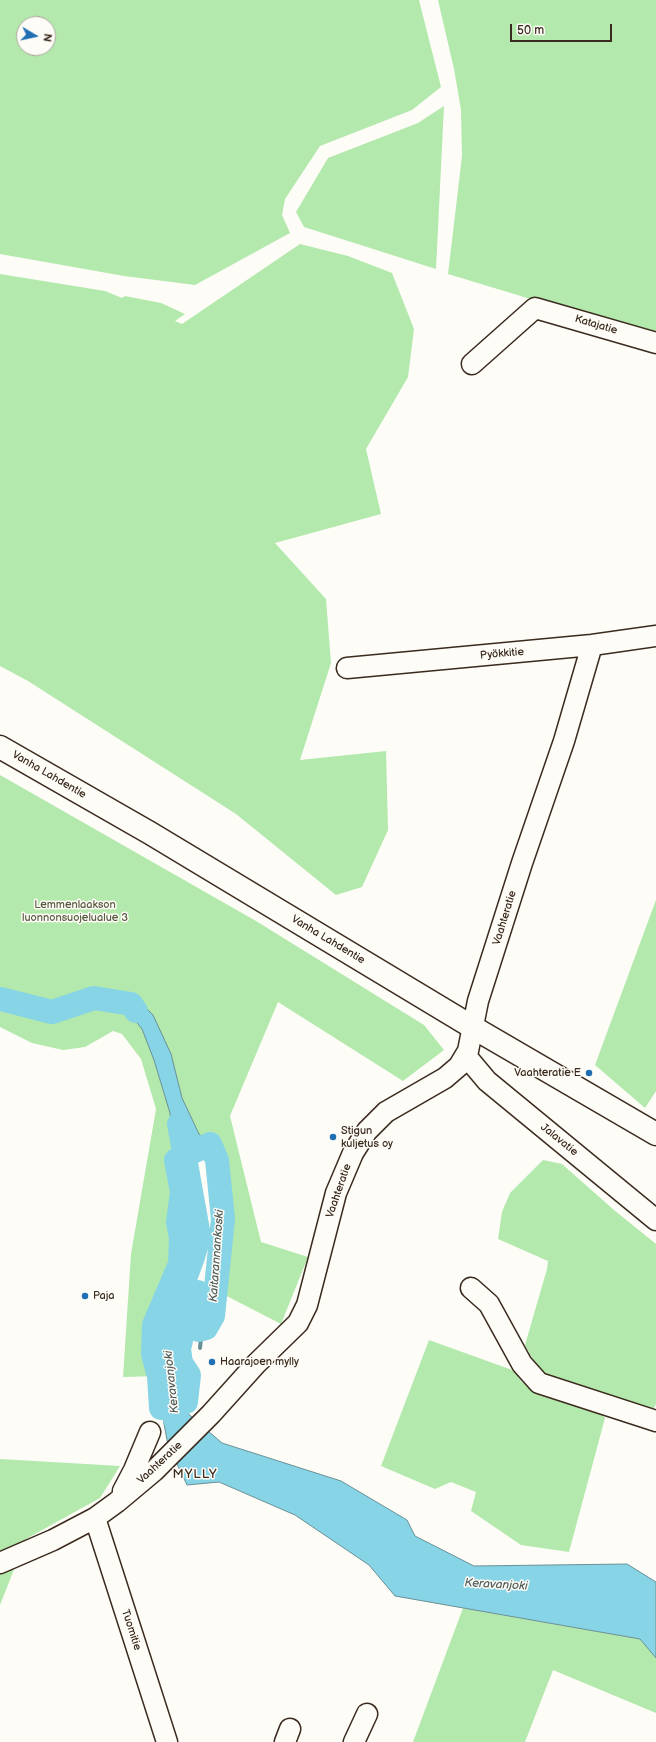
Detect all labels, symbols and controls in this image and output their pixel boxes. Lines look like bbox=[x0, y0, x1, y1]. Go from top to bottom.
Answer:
north arrow bbox=[16, 16, 56, 56]
scale bar bbox=[512, 16, 614, 42]
text: 50 m bbox=[517, 23, 544, 38]
text: N bbox=[40, 33, 54, 43]
street label: Katajatie bbox=[573, 313, 619, 337]
street label: Pyökkitie bbox=[479, 646, 525, 662]
street label: Vanha Lahdentie bbox=[10, 748, 88, 802]
street label: Vaahteratie bbox=[490, 889, 520, 947]
park label: Lemmenlaakson luonnonsuojelualue 3 bbox=[22, 898, 128, 924]
street label: Vanha Lahdentie bbox=[289, 913, 367, 967]
place label: Vaahteratie E bbox=[514, 1066, 581, 1080]
marker: Vaahteratie E bbox=[584, 1068, 594, 1078]
street label: Jalavatie bbox=[538, 1121, 580, 1159]
place label: Stigun kuljetus oy bbox=[341, 1124, 393, 1150]
marker: Stigun kuljetus oy bbox=[328, 1132, 338, 1142]
street label: Vaahteratie bbox=[324, 1162, 354, 1220]
water label: Kaitarannankoski bbox=[207, 1209, 227, 1303]
place label: Paja bbox=[93, 1289, 115, 1303]
marker: Paja bbox=[80, 1291, 90, 1301]
water label: Keravanjoki bbox=[162, 1350, 182, 1414]
place label: Haarajoen mylly bbox=[220, 1355, 299, 1369]
marker: Haarajoen mylly bbox=[207, 1357, 217, 1367]
street label: Vaahteratie bbox=[135, 1439, 185, 1487]
district label: MYLLY bbox=[172, 1467, 218, 1483]
water label: Keravanjoki bbox=[464, 1576, 528, 1594]
street label: Tuomitie bbox=[118, 1608, 144, 1652]

